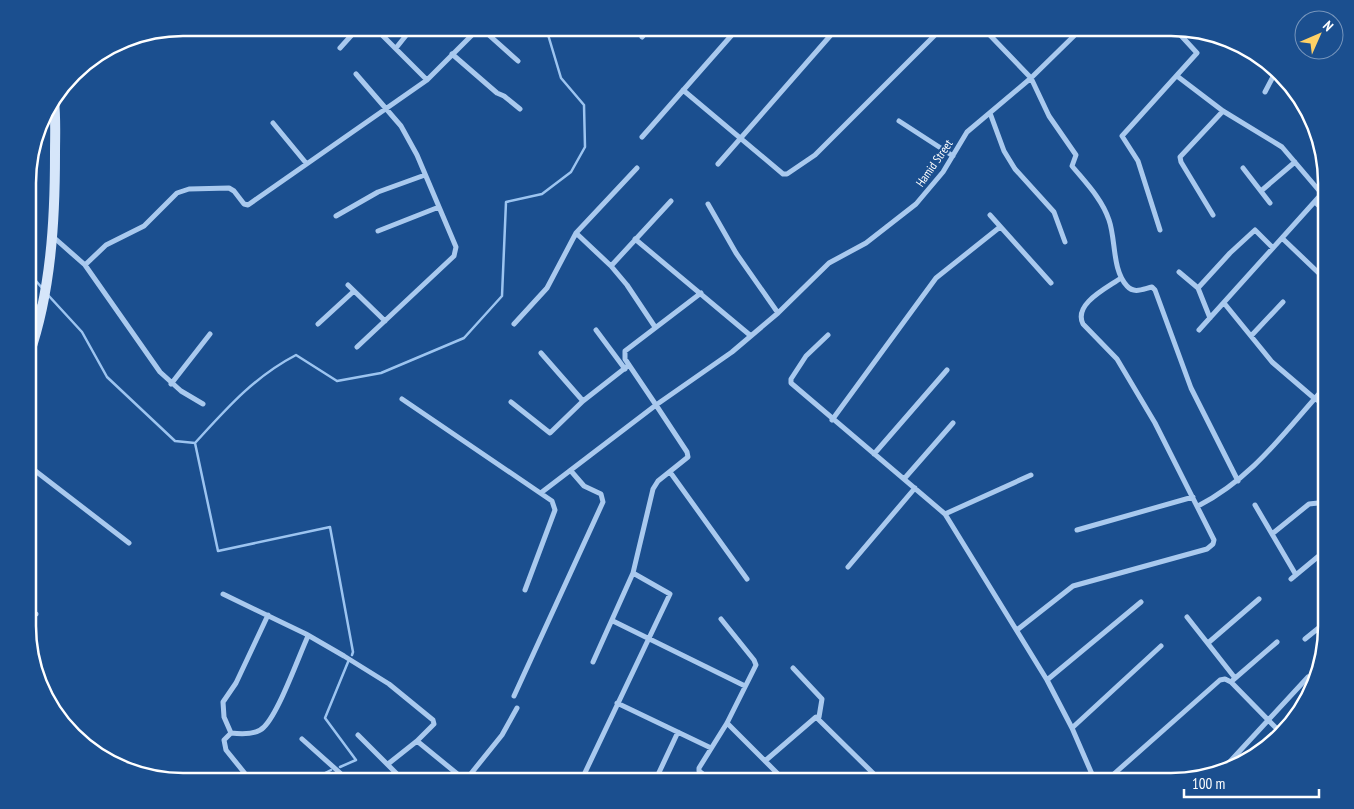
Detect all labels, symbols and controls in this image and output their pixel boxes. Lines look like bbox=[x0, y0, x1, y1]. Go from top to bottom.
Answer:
north arrow bbox=[1294, 10, 1344, 60]
text: N bbox=[1319, 17, 1337, 35]
street label: Hamid Street bbox=[912, 136, 956, 190]
scale bar bbox=[1184, 766, 1319, 798]
text: 100 m bbox=[1192, 774, 1225, 793]

